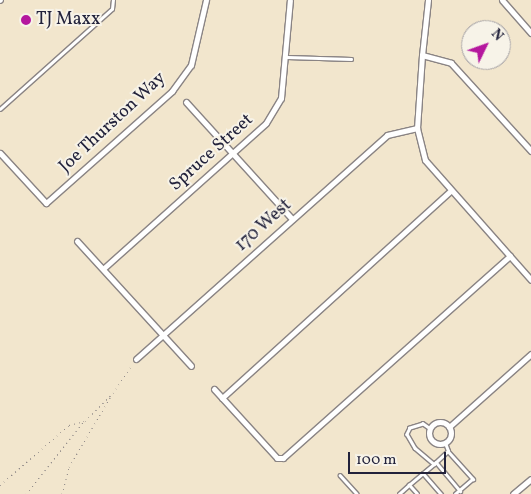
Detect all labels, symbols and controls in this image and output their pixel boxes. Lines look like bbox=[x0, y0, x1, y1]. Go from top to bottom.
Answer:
place label: TJ Maxx bbox=[36, 9, 100, 31]
marker: TJ Maxx bbox=[20, 14, 32, 26]
north arrow bbox=[461, 20, 511, 70]
text: N bbox=[486, 25, 507, 45]
street label: Joe Thurston Way bbox=[55, 68, 171, 178]
street label: Spruce Street bbox=[166, 110, 258, 196]
street label: 170 West bbox=[231, 195, 297, 257]
scale bar bbox=[351, 442, 448, 474]
text: 100 m bbox=[356, 450, 396, 471]

